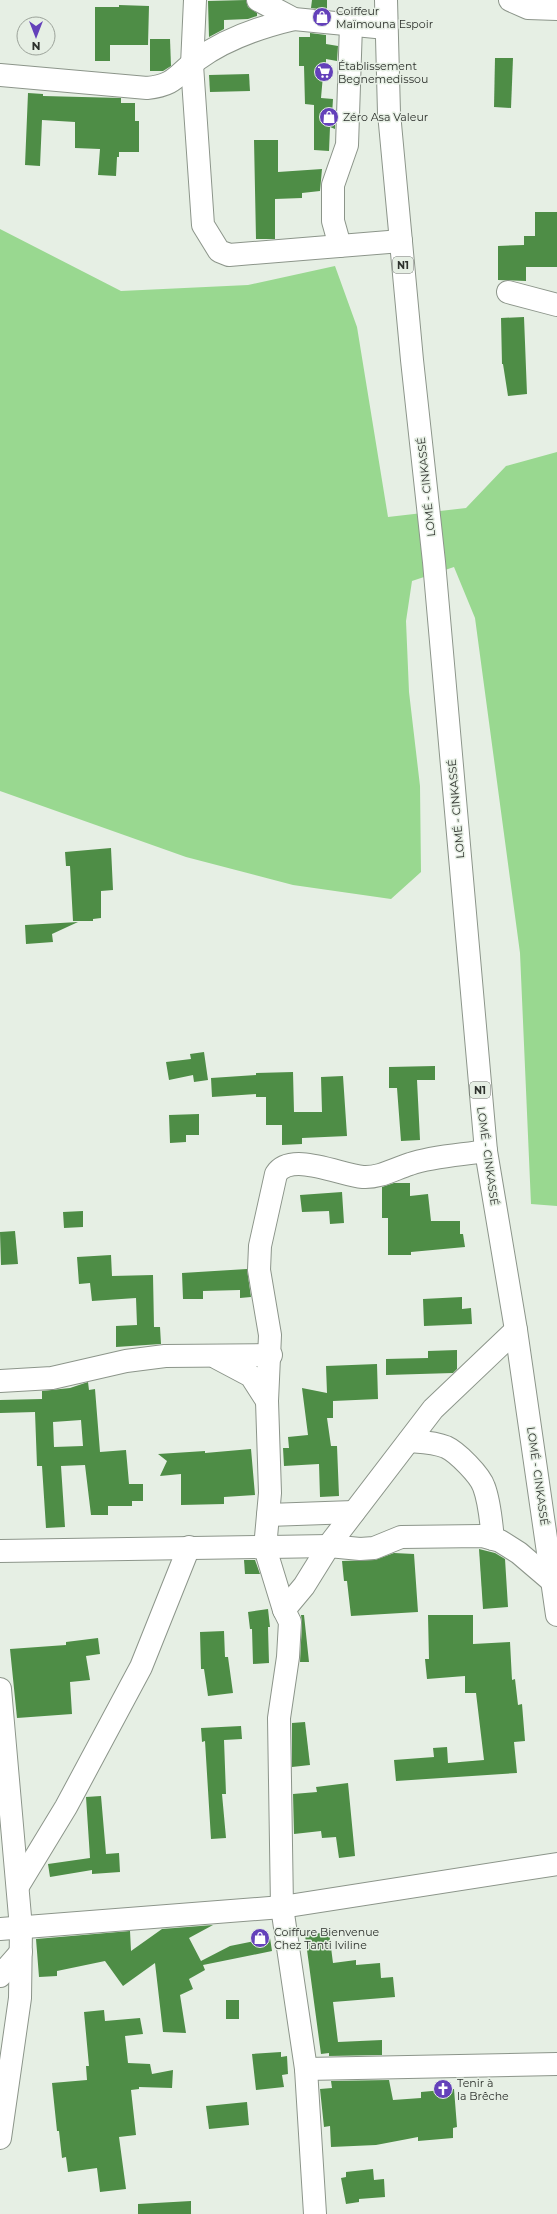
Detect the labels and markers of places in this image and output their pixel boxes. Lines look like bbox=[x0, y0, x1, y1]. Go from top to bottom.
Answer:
place label: Coiffeur Maïmouna Espoir bbox=[336, 4, 433, 31]
shop icon: Coiffeur Maïmouna Espoir bbox=[311, 6, 333, 28]
place label: Établissement Begnemedissou bbox=[338, 59, 428, 86]
supermarket icon: Établissement Begnemedissou bbox=[313, 61, 335, 83]
shop icon: Zéro Asa Valeur bbox=[318, 106, 340, 128]
place label: Zéro Asa Valeur bbox=[343, 110, 428, 124]
place label: Coiffure Bienvenue Chez Tanti Iviline bbox=[274, 1925, 380, 1952]
shop icon: Coiffure Bienvenue Chez Tanti Iviline bbox=[249, 1927, 271, 1949]
place label: Tenir à la Brêche bbox=[457, 2076, 509, 2103]
church icon: Tenir à la Brêche bbox=[432, 2078, 454, 2100]

